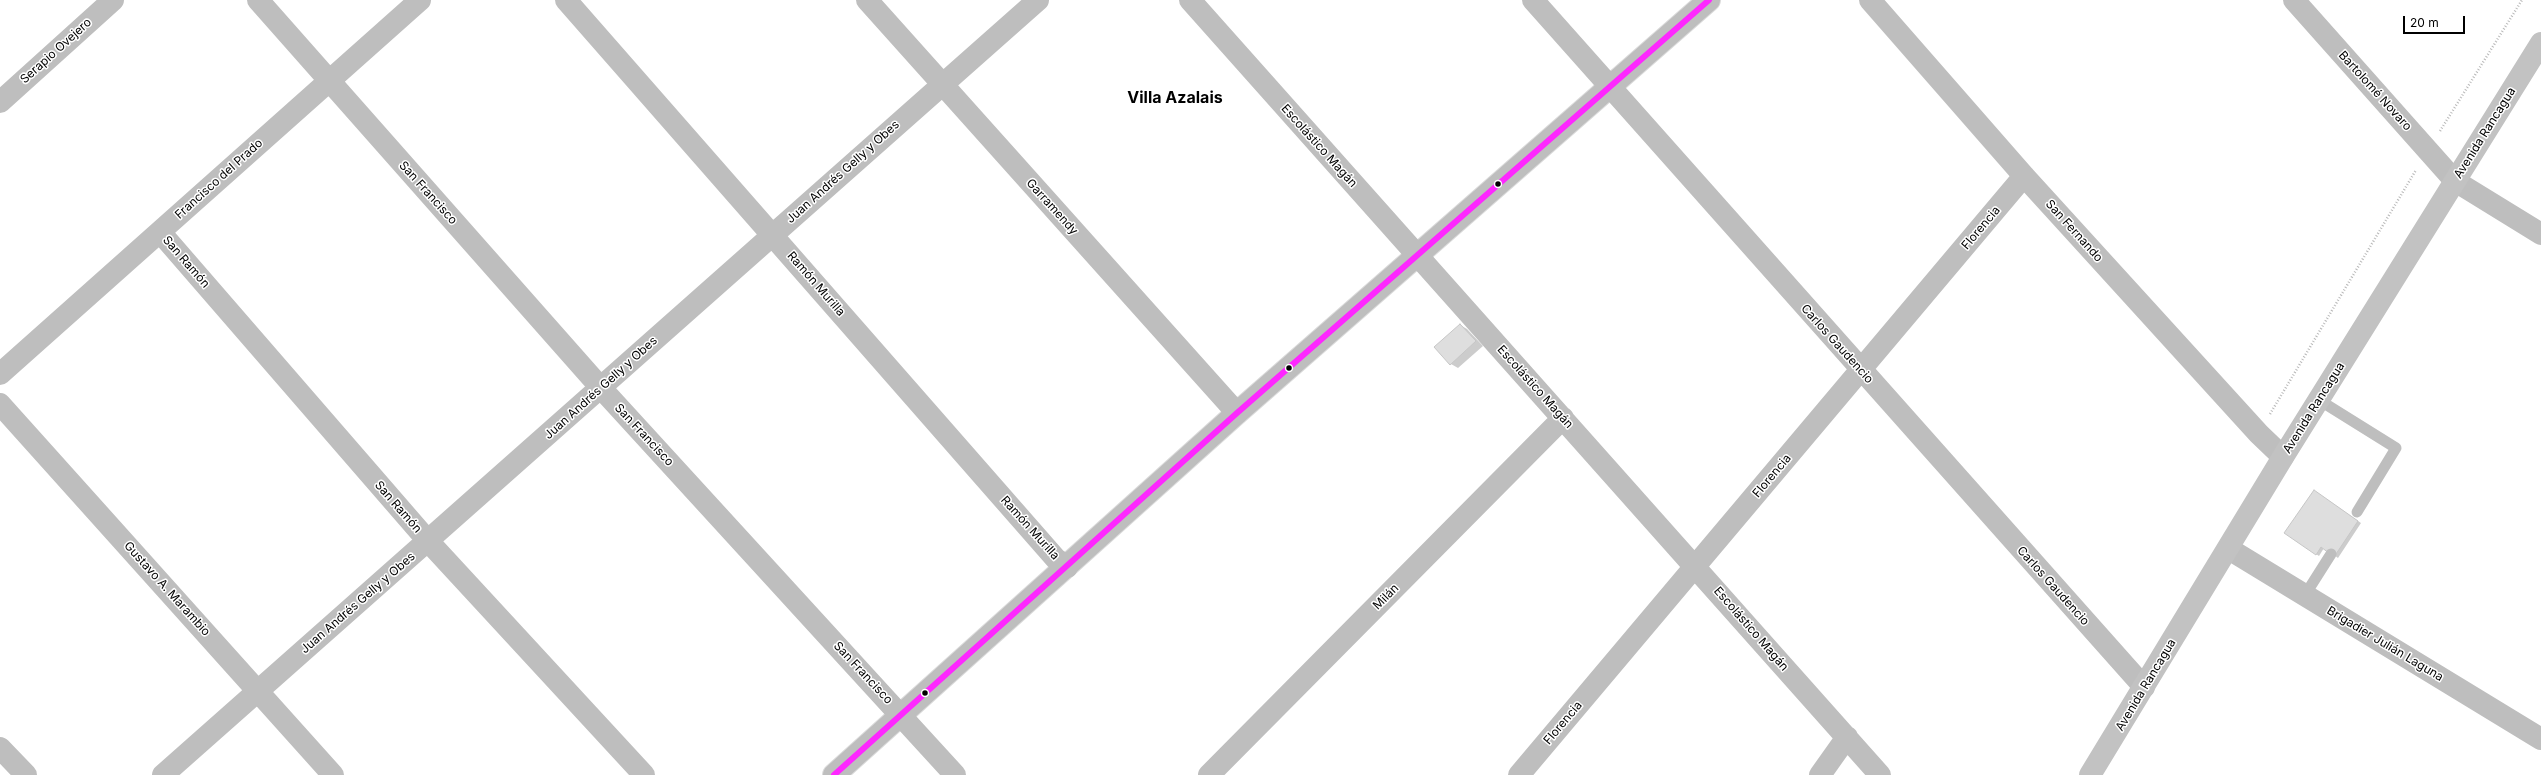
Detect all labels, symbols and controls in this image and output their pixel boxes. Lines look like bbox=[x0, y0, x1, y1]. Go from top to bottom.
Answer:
scale bar bbox=[2405, 8, 2467, 34]
street label: Serapio Ovejero bbox=[17, 15, 95, 87]
text: 20 m bbox=[2410, 15, 2439, 30]
street label: Bartolomé Novaro bbox=[2335, 48, 2415, 134]
street label: Avenida Rancagua bbox=[2451, 85, 2519, 181]
district label: Villa Azalais bbox=[1127, 88, 1223, 108]
street label: Escolástico Magán bbox=[1278, 102, 1360, 190]
street label: Juan Andrés Gelly y Obes bbox=[784, 118, 902, 226]
street label: Francisco del Prado bbox=[172, 136, 266, 222]
street label: San Francisco bbox=[396, 158, 460, 228]
street label: Garramendy bbox=[1023, 176, 1081, 238]
unlabelled marker bbox=[1493, 179, 1503, 189]
street label: San Fernando bbox=[2042, 197, 2106, 265]
street label: Florencia bbox=[1959, 203, 2003, 253]
street label: San Ramón bbox=[160, 233, 212, 291]
street label: Ramón Murilla bbox=[784, 249, 848, 319]
street label: Carlos Gaudencio bbox=[1798, 302, 1876, 386]
street label: Juan Andrés Gelly y Obes bbox=[542, 334, 660, 442]
street label: Escolástico Magán bbox=[1494, 343, 1576, 431]
street label: Avenida Rancagua bbox=[2280, 360, 2348, 456]
unlabelled marker bbox=[1284, 363, 1294, 373]
street label: San Francisco bbox=[611, 401, 677, 469]
street label: Florencia bbox=[1750, 451, 1794, 501]
street label: San Ramón bbox=[372, 478, 424, 536]
street label: Ramón Murilla bbox=[998, 493, 1062, 563]
street label: Gustavo A. Marambio bbox=[121, 539, 213, 639]
street label: Carlos Gaudencio bbox=[2014, 544, 2092, 628]
street label: Juan Andrés Gelly y Obes bbox=[298, 549, 418, 657]
street label: Milán bbox=[1370, 581, 1402, 613]
street label: Escolástico Magán bbox=[1711, 584, 1791, 674]
street label: Brigadier Julián Laguna bbox=[2324, 603, 2446, 685]
street label: Avenida Rancagua bbox=[2113, 636, 2179, 734]
street label: San Francisco bbox=[830, 639, 896, 707]
unlabelled marker bbox=[920, 688, 930, 698]
street label: Florencia bbox=[1541, 698, 1585, 748]

